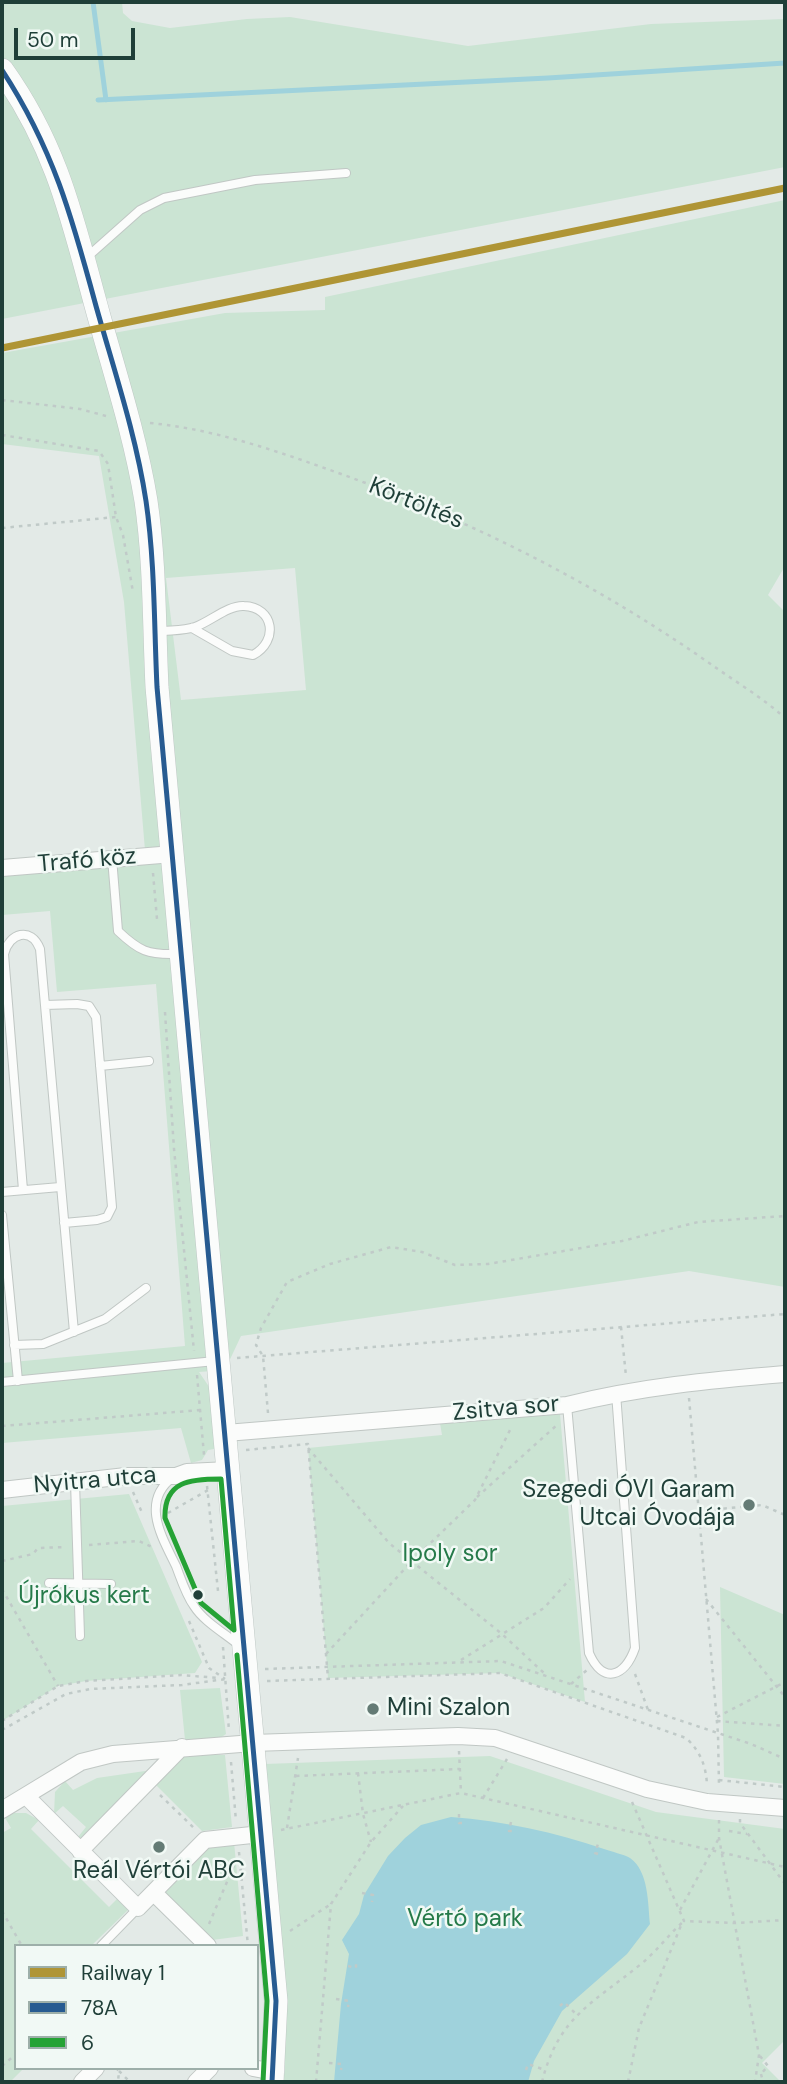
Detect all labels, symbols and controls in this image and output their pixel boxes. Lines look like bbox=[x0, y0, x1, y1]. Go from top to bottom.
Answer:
scale bar bbox=[18, 14, 138, 58]
text: 50 m bbox=[27, 26, 78, 54]
street label: Körtöltés bbox=[364, 472, 468, 536]
street label: Trafó köz bbox=[37, 842, 137, 880]
street label: Zsitva sor bbox=[452, 1390, 560, 1428]
street label: Nyitra utca bbox=[32, 1461, 158, 1501]
place label: Szegedi ÓVI Garam Utcai Óvodája bbox=[522, 1477, 735, 1533]
marker: Szegedi ÓVI Garam Utcai Óvodája bbox=[741, 1497, 757, 1513]
park label: Ipoly sor bbox=[402, 1541, 498, 1569]
park label: Újrókus kert bbox=[18, 1583, 150, 1611]
unlabelled marker bbox=[191, 1588, 205, 1602]
place label: Mini Szalon bbox=[387, 1695, 510, 1723]
marker: Mini Szalon bbox=[365, 1701, 381, 1717]
marker: Reál Vértói ABC bbox=[151, 1839, 167, 1855]
place label: Reál Vértói ABC bbox=[73, 1858, 245, 1886]
park label: Vértó park bbox=[407, 1906, 523, 1934]
legend bbox=[14, 1944, 259, 2070]
text: Railway 1 bbox=[81, 1959, 165, 1987]
text: 78A bbox=[81, 1994, 118, 2022]
text: 6 bbox=[81, 2029, 94, 2057]

